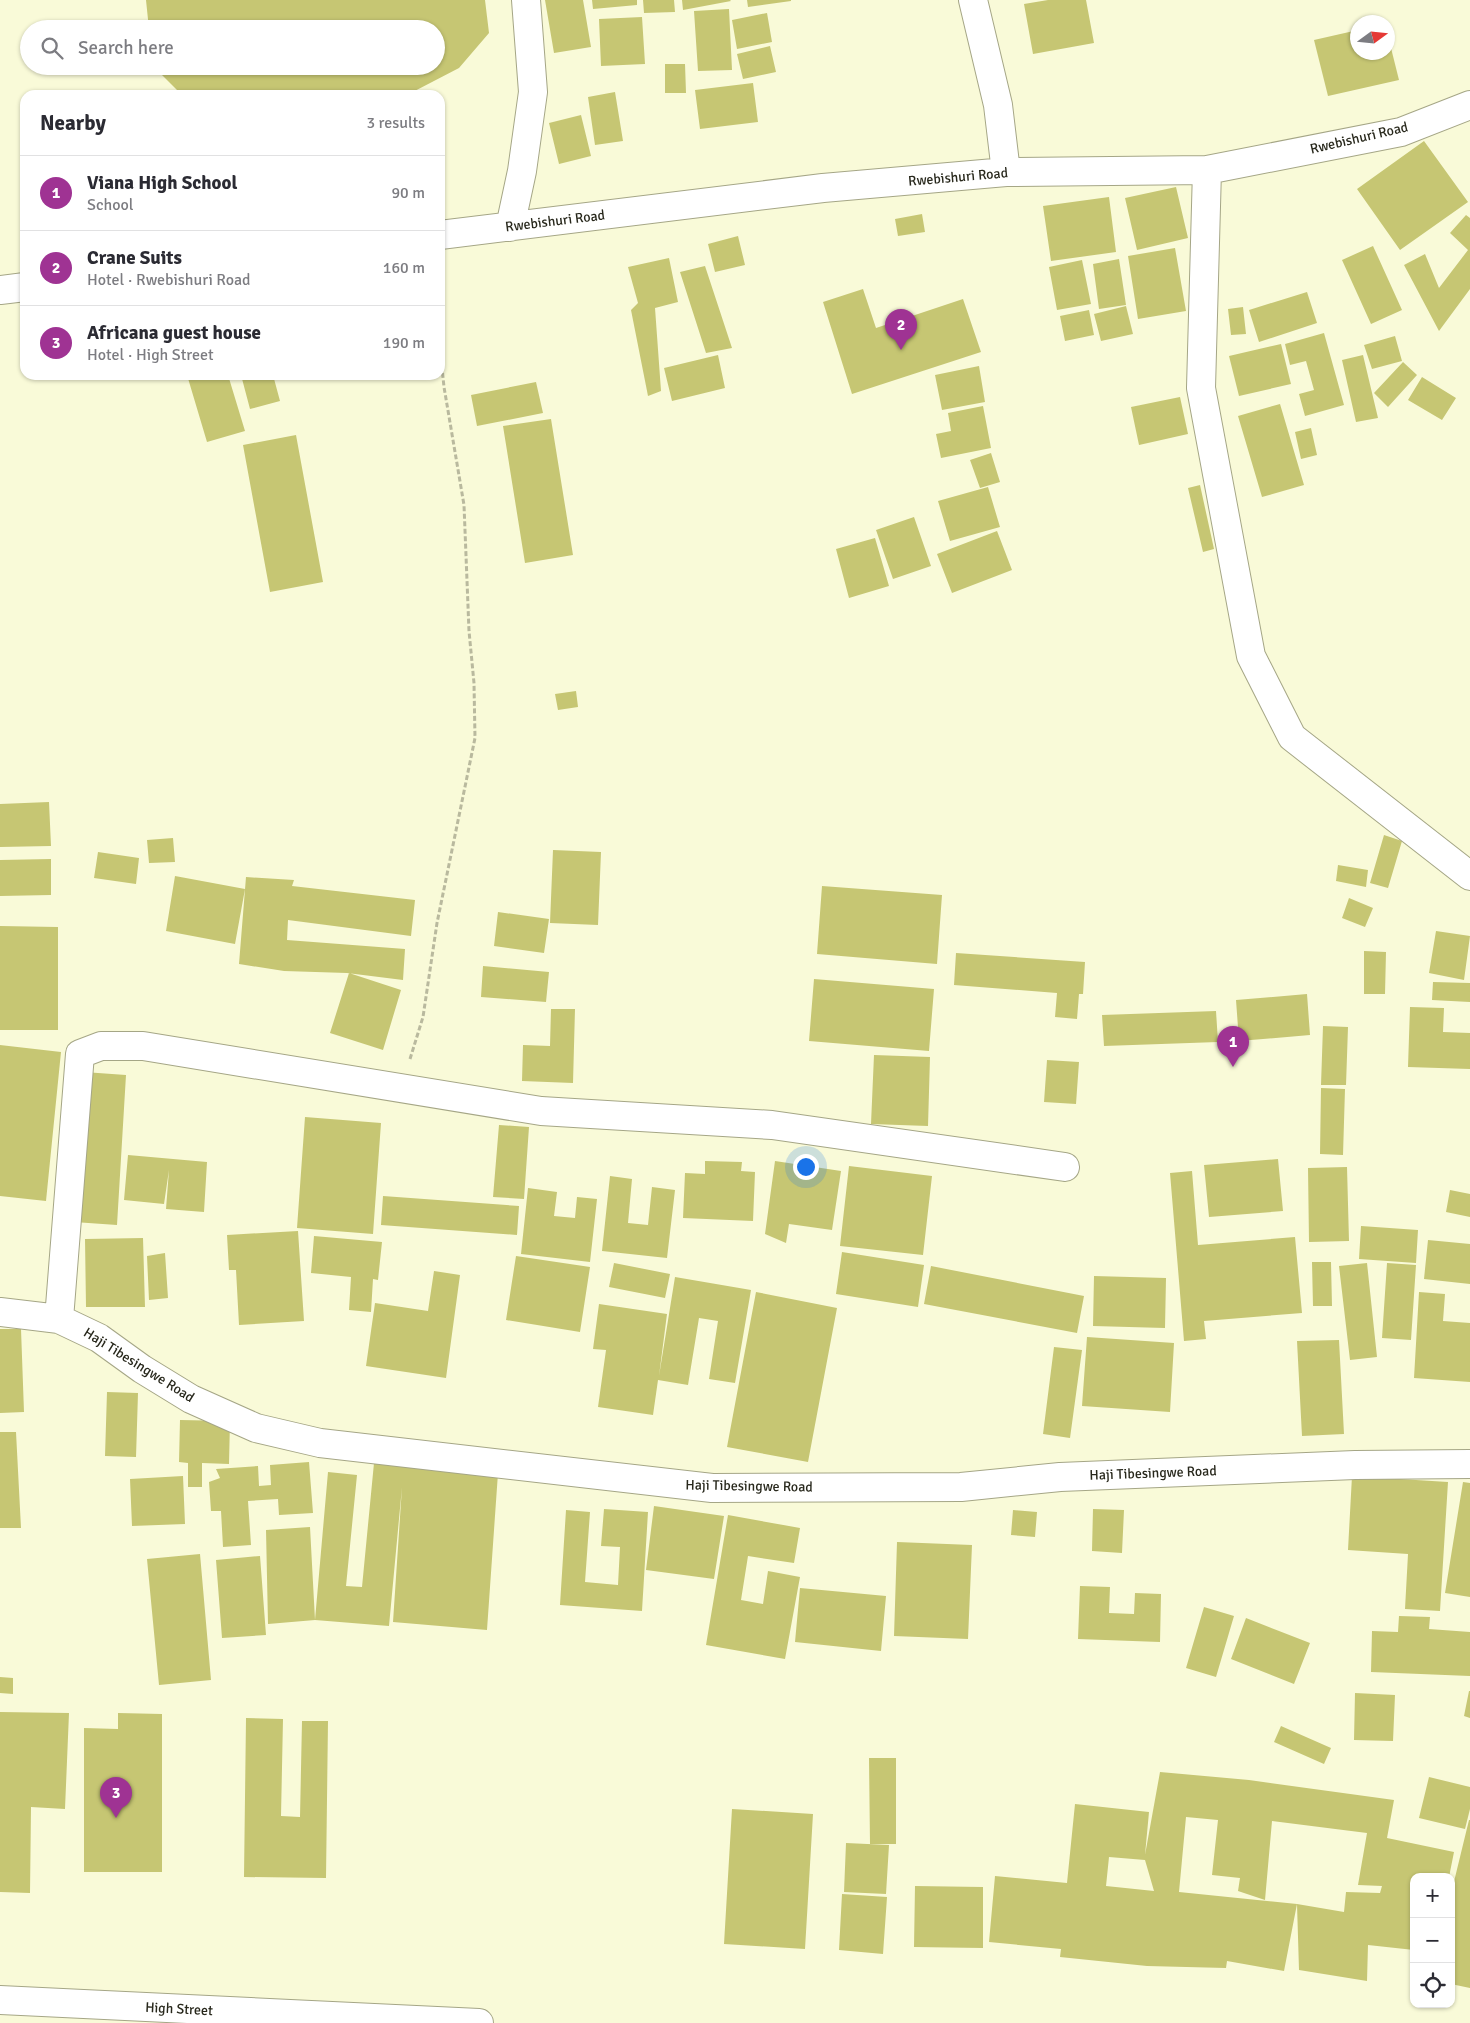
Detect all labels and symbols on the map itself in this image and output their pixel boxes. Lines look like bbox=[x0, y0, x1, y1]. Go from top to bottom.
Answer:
north arrow bbox=[1350, 15, 1395, 60]
street label: Rwebishuri Road bbox=[1308, 118, 1410, 158]
street label: Rwebishuri Road bbox=[907, 164, 1009, 190]
street label: Rwebishuri Road bbox=[504, 206, 606, 236]
pin: 2 bbox=[885, 309, 917, 350]
pin: 1 bbox=[1217, 1026, 1249, 1067]
your location bbox=[793, 1154, 819, 1180]
street label: Haji Tibesingwe Road bbox=[80, 1324, 198, 1406]
street label: Haji Tibesingwe Road bbox=[1089, 1462, 1217, 1484]
street label: Haji Tibesingwe Road bbox=[685, 1476, 813, 1496]
pin: 3 bbox=[100, 1777, 132, 1818]
street label: High Street bbox=[145, 1999, 213, 2019]

